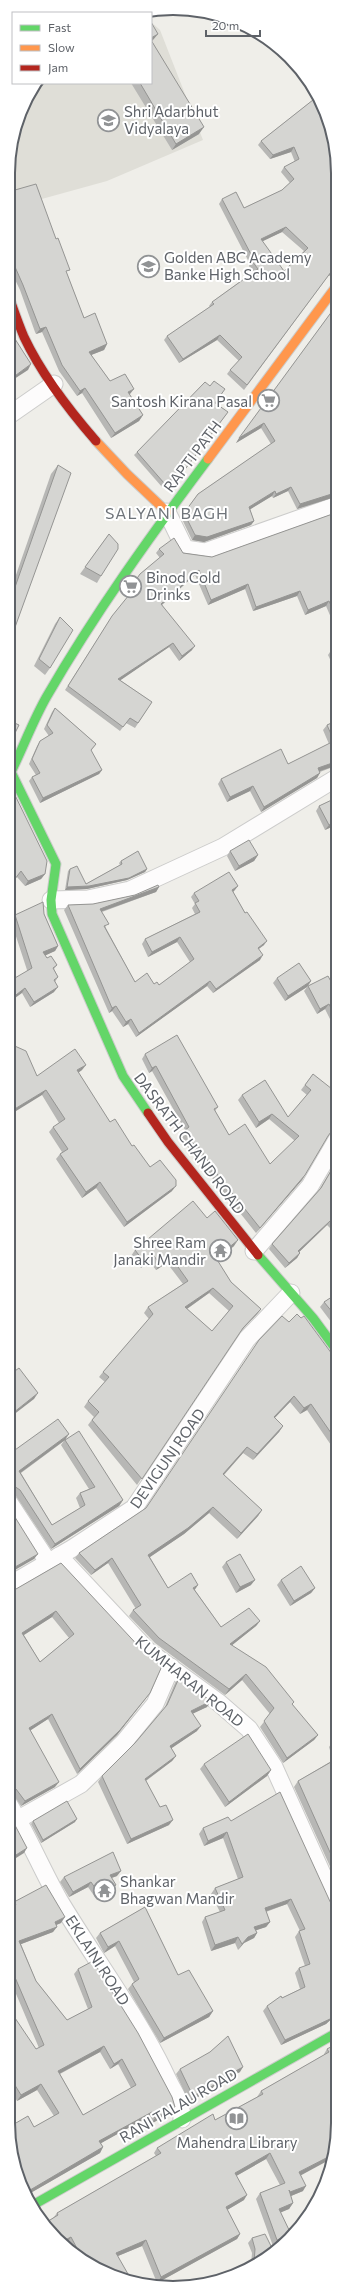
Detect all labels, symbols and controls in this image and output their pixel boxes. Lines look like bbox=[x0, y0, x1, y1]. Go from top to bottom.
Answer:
legend bbox=[12, 12, 152, 84]
scale bar bbox=[206, 12, 260, 38]
text: 20 m bbox=[212, 18, 239, 32]
text: Fast bbox=[48, 20, 71, 34]
text: Slow bbox=[48, 40, 75, 54]
text: Jam bbox=[48, 60, 68, 75]
place label: Shri Adarbhut Vidyalaya bbox=[124, 102, 219, 137]
school or university icon: Shri Adarbhut Vidyalaya bbox=[95, 107, 121, 133]
place label: Golden ABC Academy Banke High School bbox=[164, 248, 312, 283]
school or university icon: Golden ABC Academy Banke High School bbox=[135, 253, 161, 279]
supermarket icon: Santosh Kirana Pasal bbox=[255, 388, 281, 414]
place label: Santosh Kirana Pasal bbox=[111, 392, 252, 410]
street label: RAPTI PATH bbox=[159, 417, 225, 495]
district label: SALYANI BAGH bbox=[105, 503, 229, 522]
place label: Binod Cold Drinks bbox=[146, 568, 220, 603]
supermarket icon: Binod Cold Drinks bbox=[118, 573, 144, 599]
street label: DASRATH CHAND ROAD bbox=[131, 1069, 249, 1217]
place label: Shree Ram Janaki Mandir bbox=[113, 1233, 206, 1268]
temple icon: Shree Ram Janaki Mandir bbox=[208, 1238, 234, 1264]
street label: DEVIGUNJ ROAD bbox=[126, 1405, 208, 1511]
street label: KUMHARAN ROAD bbox=[132, 1632, 248, 1730]
place label: Shankar Bhagwan Mandir bbox=[120, 1872, 235, 1907]
temple icon: Shankar Bhagwan Mandir bbox=[92, 1877, 118, 1903]
street label: EKLAINI ROAD bbox=[62, 1912, 134, 2008]
street label: RANI TALAU ROAD bbox=[116, 2064, 240, 2146]
library icon: Mahendra Library bbox=[224, 2106, 250, 2132]
place label: Mahendra Library bbox=[176, 2133, 298, 2151]

